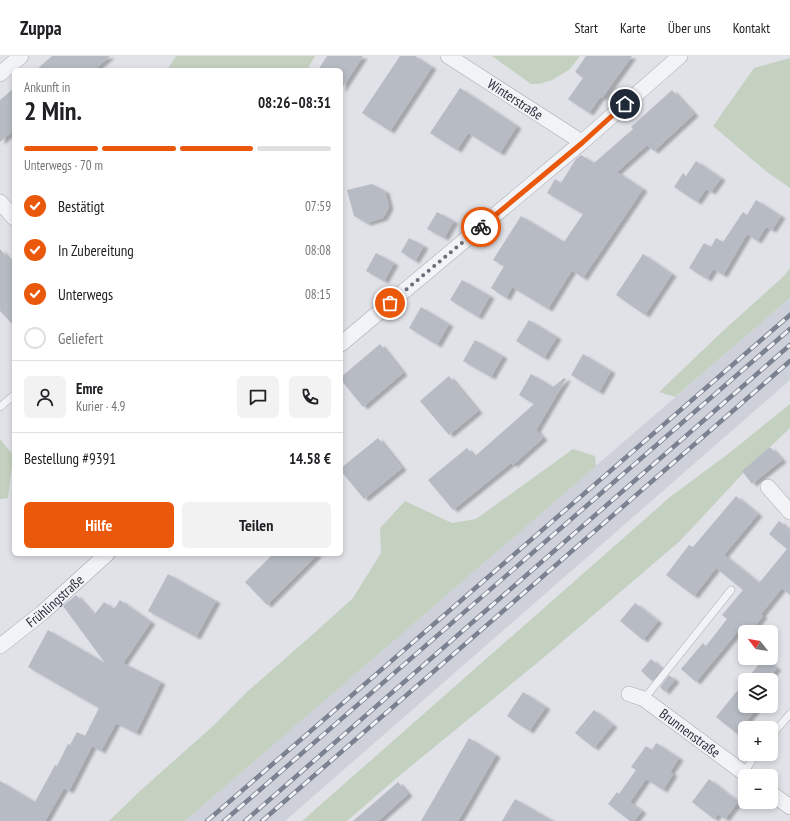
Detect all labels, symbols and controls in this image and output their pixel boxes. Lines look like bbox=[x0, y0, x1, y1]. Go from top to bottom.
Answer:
text: Zuppa bbox=[20, 16, 62, 40]
text: Start bbox=[574, 19, 598, 37]
text: Karte bbox=[620, 19, 646, 37]
text: Über uns bbox=[668, 19, 711, 37]
text: Kontakt bbox=[733, 19, 770, 37]
street label: Winterstraße bbox=[484, 75, 547, 124]
text: Ankunft in bbox=[24, 79, 70, 96]
pin bbox=[608, 87, 642, 121]
text: 08:26–08:31 bbox=[258, 93, 331, 112]
icon: home bbox=[614, 93, 636, 115]
text: 2 Min. bbox=[24, 94, 82, 127]
text: Unterwegs · 70 m bbox=[24, 157, 103, 174]
icon: check bbox=[24, 195, 46, 217]
text: Bestätigt bbox=[58, 197, 104, 216]
text: 07:59 bbox=[305, 198, 331, 215]
courier bbox=[461, 207, 501, 247]
icon: bike bbox=[470, 216, 492, 238]
icon: check bbox=[24, 239, 46, 261]
text: In Zubereitung bbox=[58, 241, 134, 260]
text: 08:08 bbox=[305, 242, 331, 259]
icon: check bbox=[24, 283, 46, 305]
text: Unterwegs bbox=[58, 285, 113, 304]
text: 08:15 bbox=[305, 286, 331, 303]
pin bbox=[373, 286, 407, 320]
icon: bag bbox=[379, 292, 401, 314]
text: Geliefert bbox=[58, 329, 103, 348]
button: person bbox=[24, 376, 66, 418]
button: chat bbox=[237, 376, 279, 418]
button: phone bbox=[289, 376, 331, 418]
text: Emre bbox=[76, 379, 103, 398]
text: Kurier · 4.9 bbox=[76, 398, 125, 415]
text: Bestellung #9391 bbox=[24, 449, 116, 468]
text: 14.58 € bbox=[289, 449, 331, 468]
button: Hilfe bbox=[24, 502, 174, 548]
button: Teilen bbox=[182, 502, 331, 548]
street label: Frühlingstraße bbox=[22, 570, 88, 631]
north arrow bbox=[738, 625, 778, 665]
map controls bbox=[738, 625, 778, 809]
button: layers bbox=[738, 673, 778, 713]
street label: Brunnenstraße bbox=[656, 705, 724, 762]
button: + bbox=[738, 721, 778, 761]
button: − bbox=[738, 769, 778, 809]

